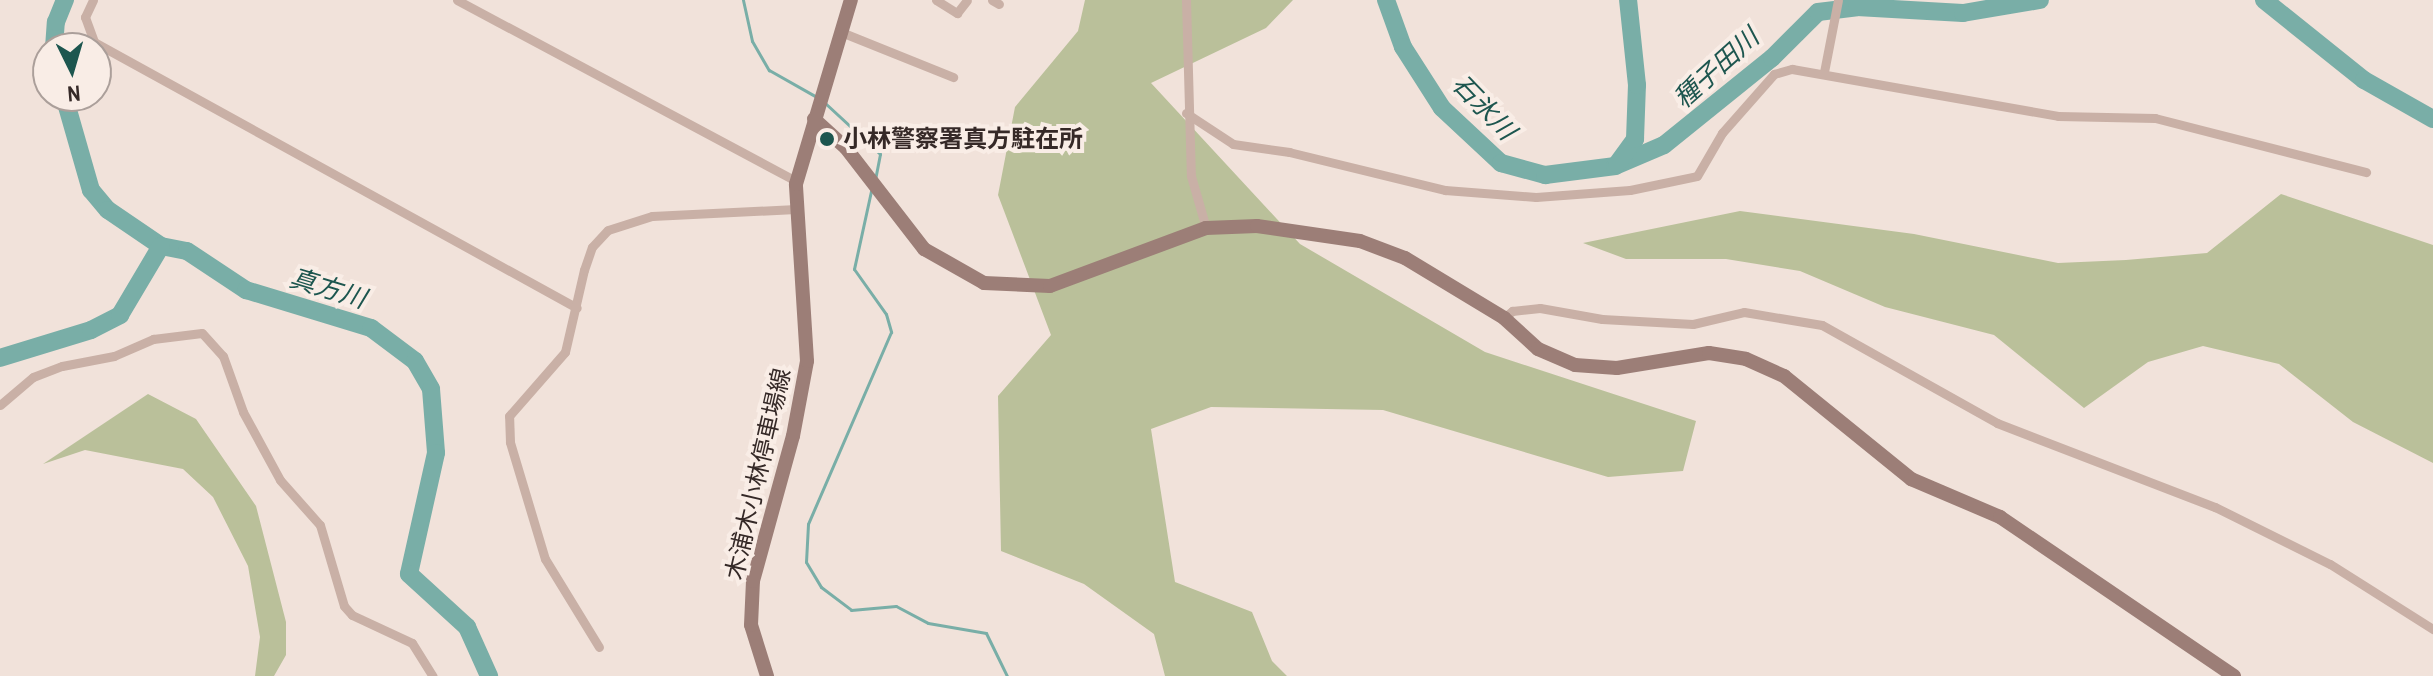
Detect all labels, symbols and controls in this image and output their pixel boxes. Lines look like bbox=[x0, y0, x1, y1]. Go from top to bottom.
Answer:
water label: 種子田川 bbox=[1667, 22, 1765, 114]
north arrow bbox=[32, 32, 112, 112]
water label: 石氷川 bbox=[1446, 68, 1522, 146]
text: N bbox=[66, 78, 82, 109]
place label: 小林警察署真方駐在所 bbox=[843, 125, 1083, 153]
marker: 小林警察署真方駐在所 bbox=[818, 130, 836, 148]
water label: 真方川 bbox=[286, 262, 370, 314]
street label: 木浦木小林停車場線 bbox=[720, 366, 796, 582]

